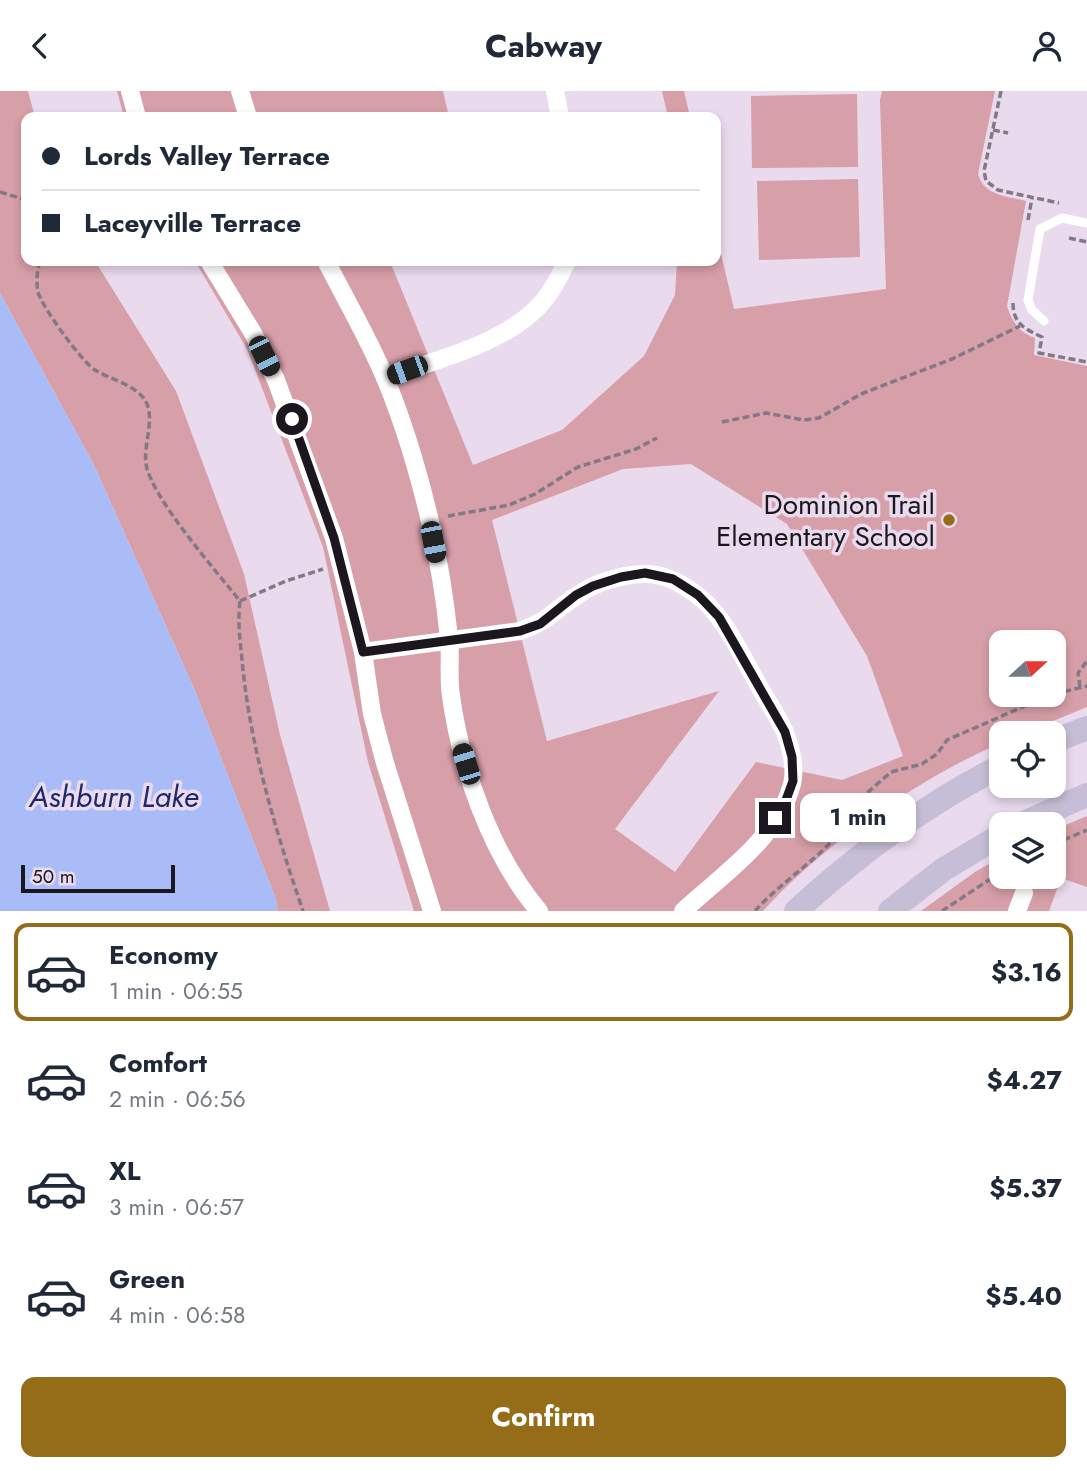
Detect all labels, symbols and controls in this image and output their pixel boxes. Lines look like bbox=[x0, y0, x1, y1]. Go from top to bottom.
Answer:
text: Cabway bbox=[485, 23, 602, 69]
icon: back bbox=[21, 27, 59, 65]
icon: person bbox=[1028, 27, 1066, 65]
text: Lords Valley Terrace bbox=[84, 137, 330, 175]
text: Laceyville Terrace bbox=[84, 204, 301, 242]
car bbox=[246, 333, 283, 379]
car bbox=[384, 353, 431, 387]
route start bbox=[276, 403, 308, 435]
place label: Dominion Trail Elementary School bbox=[716, 484, 935, 557]
marker: Dominion Trail Elementary School bbox=[941, 512, 957, 528]
car bbox=[419, 519, 448, 565]
north arrow bbox=[989, 630, 1066, 707]
map controls bbox=[989, 630, 1066, 889]
button: locate bbox=[989, 721, 1066, 798]
car bbox=[450, 741, 483, 787]
water label: Ashburn Lake bbox=[28, 775, 199, 818]
callout: 1 min bbox=[800, 793, 915, 843]
text: 1 min bbox=[829, 800, 887, 834]
route end bbox=[759, 802, 791, 834]
button: layers bbox=[989, 812, 1066, 889]
scale bar bbox=[21, 862, 175, 894]
text: 50 m bbox=[32, 863, 75, 890]
text: Economy bbox=[109, 936, 218, 974]
icon: car bbox=[25, 941, 88, 1004]
text: $3.16 bbox=[991, 953, 1062, 991]
text: 1 min · 06:55 bbox=[109, 974, 243, 1008]
text: Comfort bbox=[109, 1044, 207, 1082]
icon: car bbox=[25, 1049, 88, 1112]
text: $4.27 bbox=[987, 1061, 1062, 1099]
text: 2 min · 06:56 bbox=[109, 1082, 246, 1116]
text: XL bbox=[109, 1152, 141, 1190]
icon: car bbox=[25, 1157, 88, 1220]
text: $5.37 bbox=[989, 1169, 1062, 1207]
text: 3 min · 06:57 bbox=[109, 1190, 244, 1224]
text: Green bbox=[109, 1260, 185, 1298]
icon: car bbox=[25, 1265, 88, 1328]
text: $5.40 bbox=[985, 1277, 1062, 1315]
text: 4 min · 06:58 bbox=[109, 1298, 245, 1332]
button: Confirm bbox=[21, 1377, 1066, 1457]

